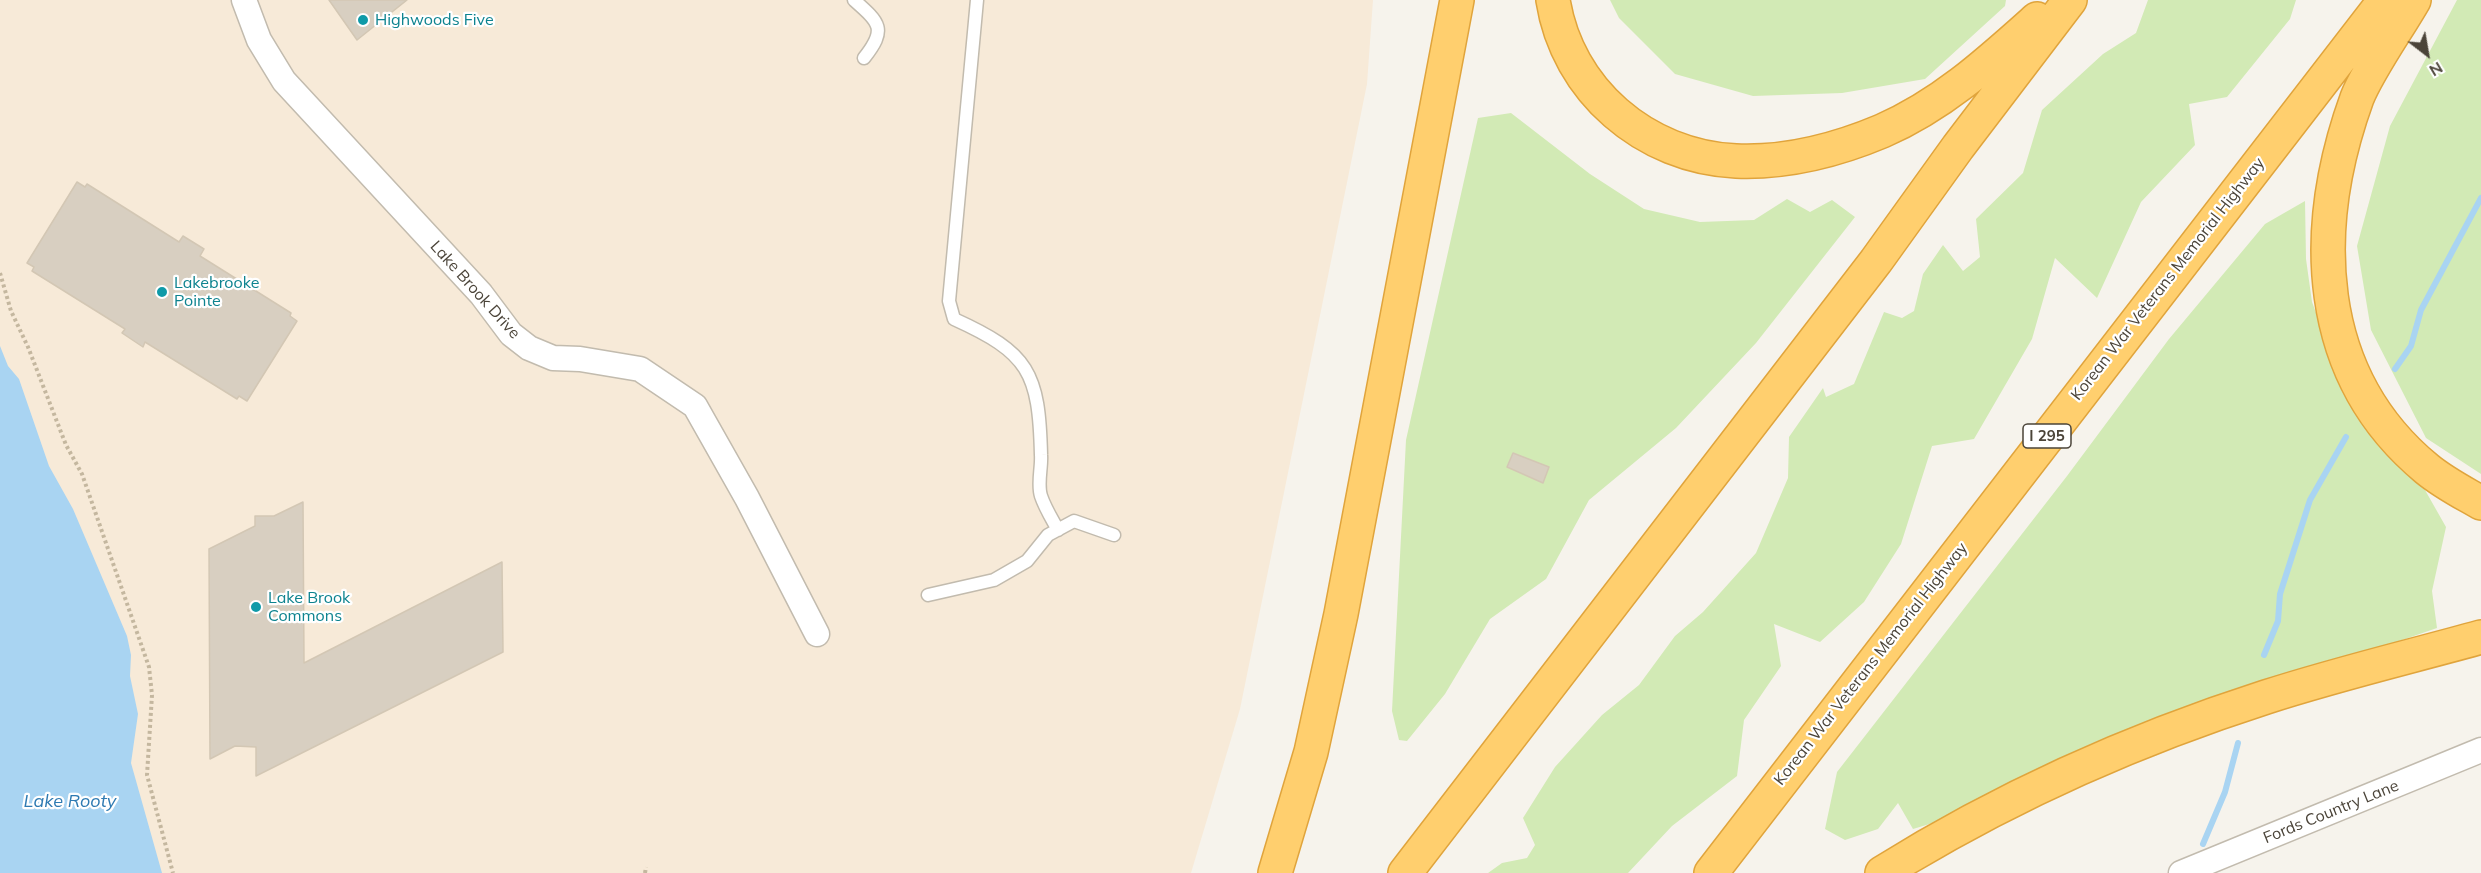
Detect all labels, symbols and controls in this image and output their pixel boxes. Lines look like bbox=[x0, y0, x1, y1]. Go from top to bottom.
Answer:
place label: Highwoods Five bbox=[375, 10, 494, 30]
marker: Highwoods Five bbox=[356, 13, 370, 27]
north arrow bbox=[2397, 24, 2457, 84]
text: N bbox=[2426, 58, 2447, 81]
street label: Korean War Veterans Memorial Highway bbox=[2067, 154, 2269, 404]
street label: Lake Brook Drive bbox=[426, 237, 524, 343]
place label: Lakebrooke Pointe bbox=[174, 273, 259, 311]
marker: Lakebrooke Pointe bbox=[155, 285, 169, 299]
road number: I 295 bbox=[2023, 424, 2071, 448]
street label: Korean War Veterans Memorial Highway bbox=[1770, 539, 1972, 789]
place label: Lake Brook Commons bbox=[268, 588, 350, 626]
marker: Lake Brook Commons bbox=[249, 600, 263, 614]
street label: Fords Country Lane bbox=[2260, 776, 2402, 848]
water label: Lake Rooty bbox=[24, 791, 116, 813]

